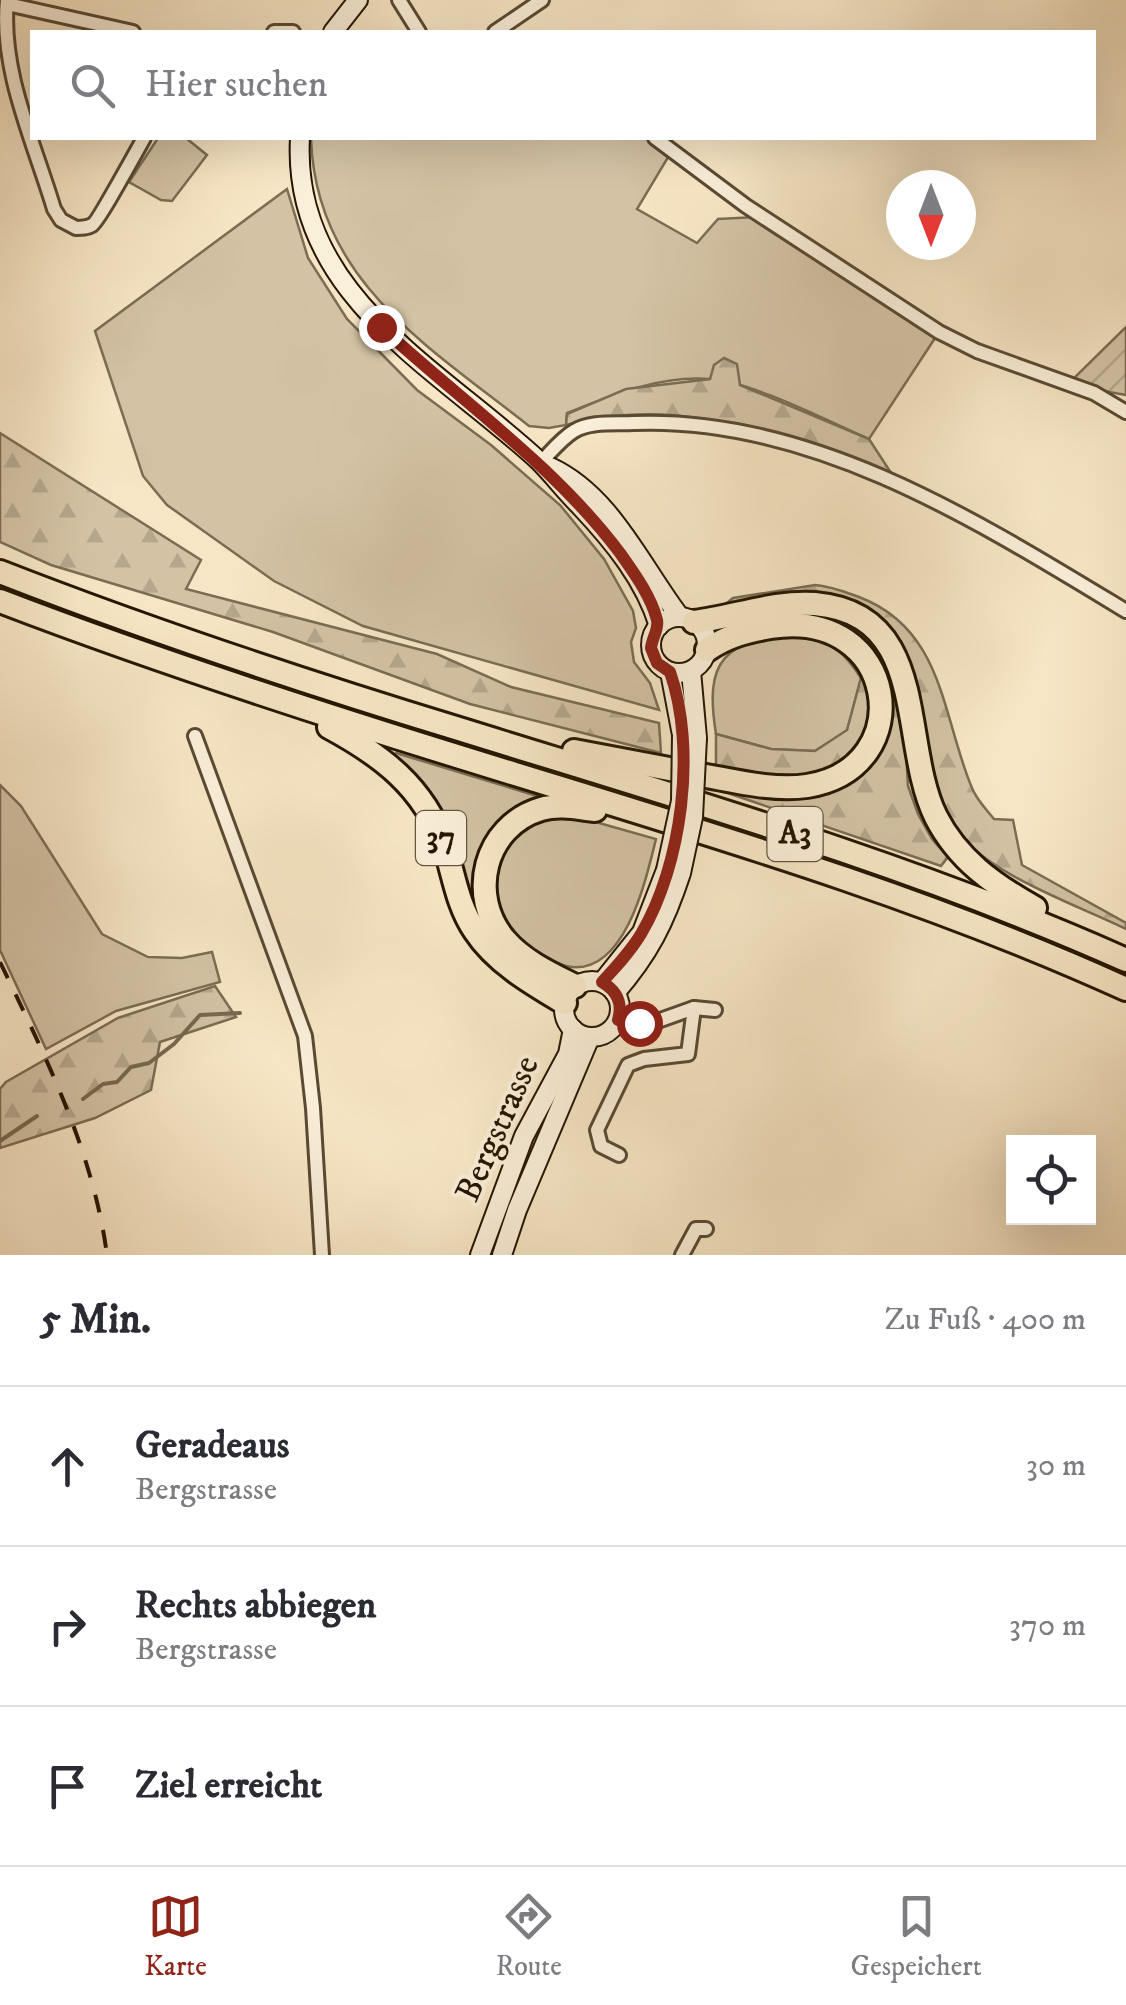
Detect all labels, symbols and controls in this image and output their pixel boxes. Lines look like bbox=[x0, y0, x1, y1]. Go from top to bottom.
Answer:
search box bbox=[30, 30, 1096, 140]
icon: search bbox=[65, 58, 120, 113]
text: Hier suchen bbox=[145, 61, 328, 109]
north arrow bbox=[886, 170, 976, 260]
route end bbox=[359, 305, 405, 351]
road number: A3 bbox=[768, 807, 822, 861]
road number: 37 bbox=[416, 811, 466, 865]
route start bbox=[617, 1001, 663, 1047]
street label: Bergstrasse bbox=[446, 1049, 550, 1209]
map controls bbox=[1006, 1135, 1096, 1225]
button: locate bbox=[1006, 1135, 1096, 1225]
text: 5 Min. bbox=[40, 1294, 151, 1346]
text: Zu Fuß · 400 m bbox=[884, 1300, 1086, 1340]
text: Geradeaus bbox=[135, 1422, 289, 1470]
icon: ahead bbox=[40, 1439, 95, 1494]
text: 30 m bbox=[1026, 1446, 1086, 1486]
text: Bergstrasse bbox=[135, 1470, 277, 1510]
text: Rechts abbiegen bbox=[135, 1582, 376, 1630]
icon: right bbox=[40, 1599, 95, 1654]
text: 370 m bbox=[1009, 1606, 1086, 1646]
text: Bergstrasse bbox=[135, 1630, 277, 1670]
icon: arrive bbox=[40, 1759, 95, 1814]
text: Ziel erreicht bbox=[135, 1762, 322, 1810]
tab: Karte bbox=[144, 1889, 207, 1984]
tab: Route bbox=[496, 1889, 562, 1984]
tab: Gespeichert bbox=[851, 1889, 982, 1984]

